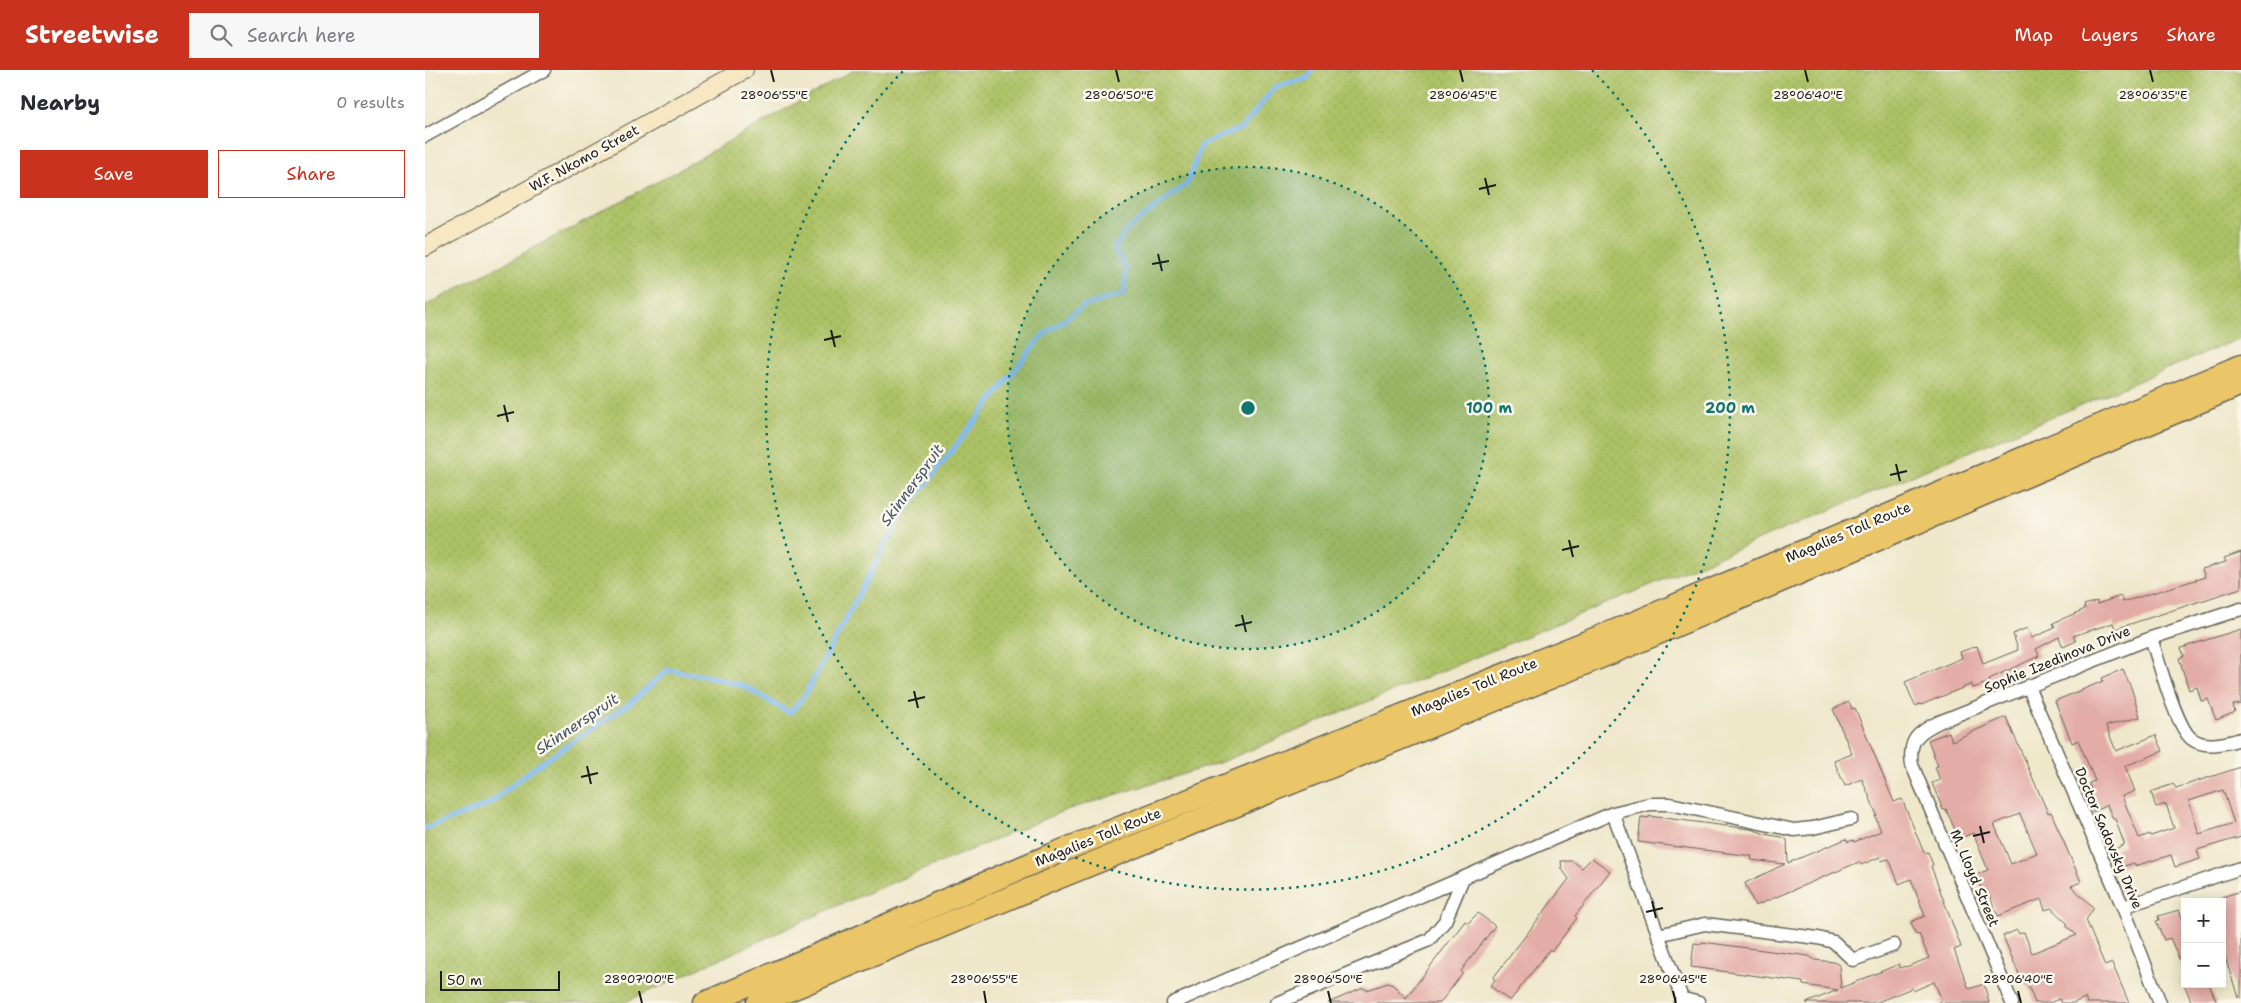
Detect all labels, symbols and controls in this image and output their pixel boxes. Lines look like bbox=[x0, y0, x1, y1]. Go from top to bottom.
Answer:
search box bbox=[189, 13, 539, 58]
text: Streetwise bbox=[25, 19, 159, 51]
icon: search bbox=[207, 21, 235, 49]
text: Search here bbox=[247, 23, 356, 48]
text: Map bbox=[2015, 23, 2053, 47]
text: Layers bbox=[2081, 23, 2138, 47]
text: Share bbox=[2166, 23, 2216, 47]
text: 28°06'55"E bbox=[740, 87, 808, 103]
text: 28°06'50"E bbox=[1084, 87, 1154, 103]
text: 28°06'45"E bbox=[1429, 87, 1497, 103]
text: 28°06'40"E bbox=[1773, 87, 1843, 103]
text: 28°06'35"E bbox=[2119, 87, 2187, 103]
text: Nearby bbox=[20, 89, 100, 117]
text: 0 results bbox=[336, 92, 405, 113]
street label: W.F. Nkomo Street bbox=[526, 120, 642, 196]
button: Save bbox=[20, 150, 208, 198]
button: Share bbox=[218, 150, 405, 198]
text: 100 m bbox=[1466, 398, 1512, 418]
text: 200 m bbox=[1705, 398, 1755, 418]
centre of rings bbox=[1239, 399, 1257, 417]
water label: Skinnerspruit bbox=[876, 440, 949, 530]
street label: Magalies Toll Route bbox=[1783, 497, 1913, 567]
street label: Sophie Izedinova Drive bbox=[1981, 621, 2133, 697]
street label: Magalies Toll Route bbox=[1408, 653, 1540, 721]
water label: Skinnerspruit bbox=[532, 689, 623, 759]
street label: Doctor Sadovsky Drive bbox=[2071, 765, 2147, 911]
street label: Magalies Toll Route bbox=[1032, 803, 1164, 871]
street label: M. Lloyd Street bbox=[1946, 827, 2004, 929]
map controls bbox=[2181, 898, 2226, 988]
button: + bbox=[2181, 898, 2226, 943]
button: − bbox=[2181, 943, 2226, 988]
scale bar bbox=[440, 968, 560, 991]
text: 50 m bbox=[447, 971, 482, 989]
text: 28°07'00"E bbox=[604, 971, 674, 987]
text: 28°06'55"E bbox=[950, 971, 1018, 987]
text: 28°06'50"E bbox=[1293, 971, 1363, 987]
text: 28°06'45"E bbox=[1639, 971, 1707, 987]
text: 28°06'40"E bbox=[1983, 971, 2053, 987]

